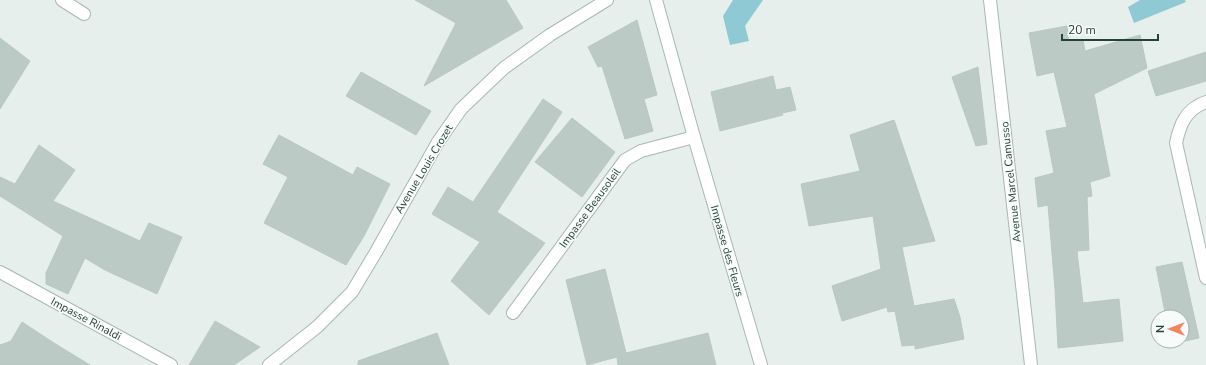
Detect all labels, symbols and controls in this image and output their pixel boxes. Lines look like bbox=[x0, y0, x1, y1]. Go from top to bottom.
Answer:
scale bar bbox=[1062, 16, 1158, 42]
text: 20 m bbox=[1068, 22, 1096, 38]
street label: Avenue Marcel Camusso bbox=[997, 121, 1025, 243]
street label: Avenue Louis Crozet bbox=[392, 122, 457, 216]
street label: Impasse Beausoleil bbox=[556, 164, 625, 251]
street label: Impasse des Fleurs bbox=[707, 203, 747, 299]
street label: Impasse Rinaldi bbox=[48, 294, 124, 344]
north arrow bbox=[1150, 309, 1190, 349]
text: N bbox=[1153, 325, 1168, 333]

